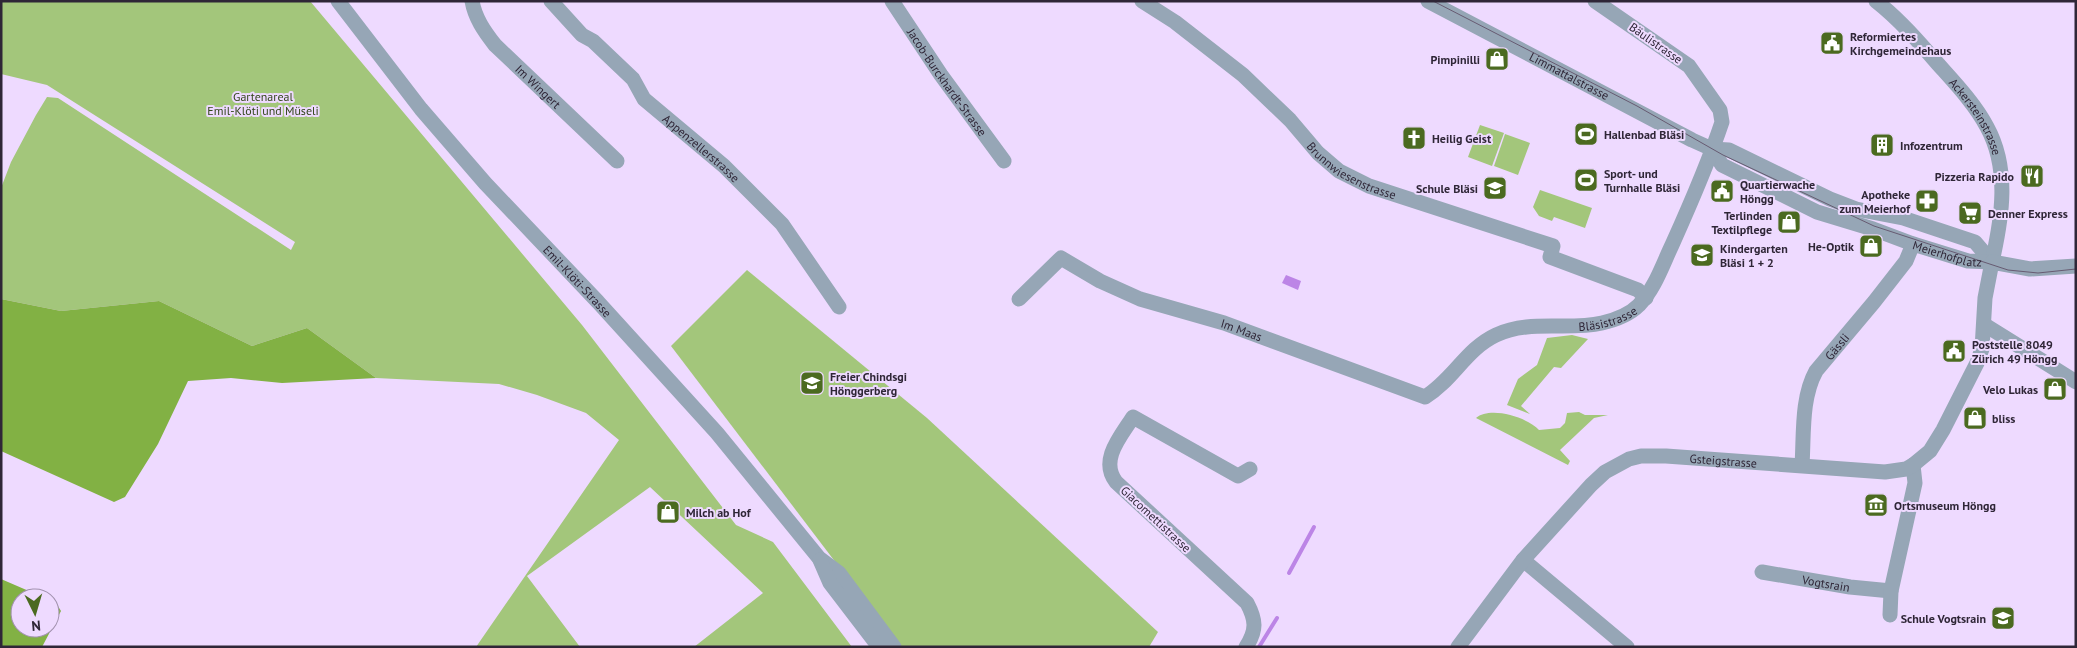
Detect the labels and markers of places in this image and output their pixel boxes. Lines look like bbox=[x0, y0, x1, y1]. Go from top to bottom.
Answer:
place label: Reformiertes Kirchgemeindehaus bbox=[1850, 29, 1951, 58]
public building icon: Reformiertes Kirchgemeindehaus bbox=[1819, 30, 1845, 56]
shop icon: Pimpinilli bbox=[1484, 46, 1510, 72]
place label: Pimpinilli bbox=[1430, 52, 1480, 67]
sports icon: Hallenbad Bläsi bbox=[1573, 121, 1599, 147]
church icon: Heilig Geist bbox=[1401, 125, 1427, 151]
place label: Hallenbad Bläsi bbox=[1604, 127, 1684, 142]
place label: Heilig Geist bbox=[1432, 131, 1492, 146]
building icon: Infozentrum bbox=[1869, 132, 1895, 158]
place label: Infozentrum bbox=[1900, 138, 1963, 153]
restaurant icon: Pizzeria Rapido bbox=[2019, 163, 2045, 189]
place label: Sport- und Turnhalle Bläsi bbox=[1604, 166, 1680, 195]
sports icon: Sport- und Turnhalle Bläsi bbox=[1573, 167, 1599, 193]
place label: Pizzeria Rapido bbox=[1935, 169, 2015, 184]
school or university icon: Schule Bläsi bbox=[1482, 175, 1508, 201]
place label: Quartierwache Höngg bbox=[1740, 177, 1815, 206]
public building icon: Quartierwache Höngg bbox=[1709, 178, 1735, 204]
place label: Schule Bläsi bbox=[1416, 181, 1478, 196]
place label: Apotheke zum Meierhof bbox=[1839, 187, 1911, 216]
pharmacy icon: Apotheke zum Meierhof bbox=[1914, 188, 1940, 214]
supermarket icon: Denner Express bbox=[1957, 200, 1983, 226]
place label: Denner Express bbox=[1988, 206, 2068, 221]
place label: Terlinden Textilpflege bbox=[1711, 208, 1772, 237]
shop icon: Terlinden Textilpflege bbox=[1776, 209, 1802, 235]
shop icon: He-Optik bbox=[1858, 233, 1884, 259]
place label: He-Optik bbox=[1808, 239, 1854, 254]
place label: Kindergarten Bläsi 1 + 2 bbox=[1720, 241, 1788, 270]
school or university icon: Kindergarten Bläsi 1 + 2 bbox=[1689, 242, 1715, 268]
place label: Poststelle 8049 Zürich 49 Höngg bbox=[1972, 337, 2057, 366]
public building icon: Poststelle 8049 Zürich 49 Höngg bbox=[1941, 338, 1967, 364]
place label: Freier Chindsgi Hönggerberg bbox=[830, 369, 907, 398]
school or university icon: Freier Chindsgi Hönggerberg bbox=[799, 370, 825, 396]
shop icon: Velo Lukas bbox=[2042, 376, 2068, 402]
place label: Velo Lukas bbox=[1982, 382, 2038, 397]
shop icon: bliss bbox=[1962, 405, 1988, 431]
place label: bliss bbox=[1992, 411, 2015, 426]
museum icon: Ortsmuseum Höngg bbox=[1863, 492, 1889, 518]
place label: Ortsmuseum Höngg bbox=[1894, 498, 1996, 513]
shop icon: Milch ab Hof bbox=[655, 499, 681, 525]
place label: Milch ab Hof bbox=[686, 505, 752, 520]
school or university icon: Schule Vogtsrain bbox=[1990, 605, 2016, 631]
place label: Schule Vogtsrain bbox=[1901, 611, 1986, 626]

